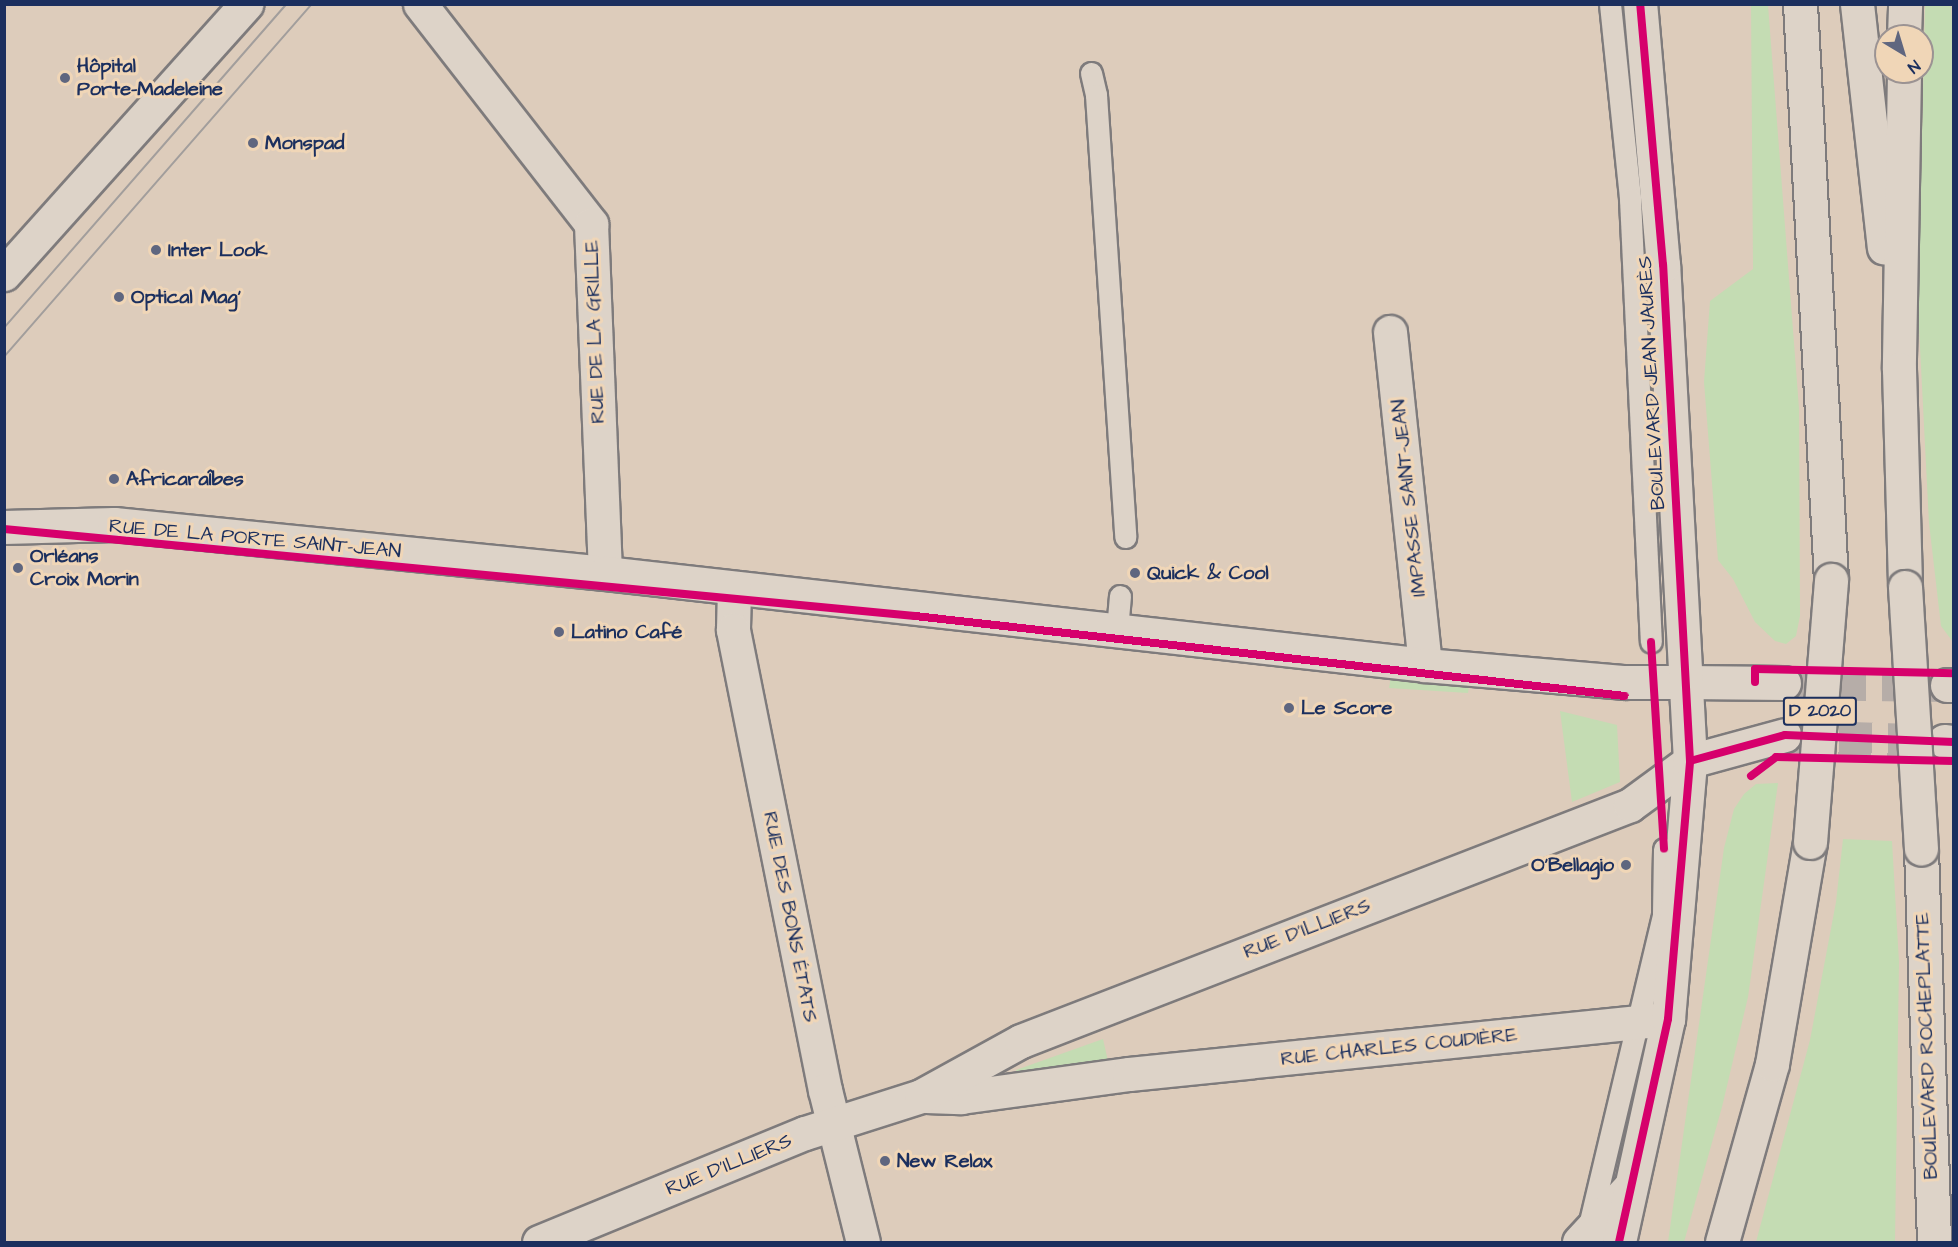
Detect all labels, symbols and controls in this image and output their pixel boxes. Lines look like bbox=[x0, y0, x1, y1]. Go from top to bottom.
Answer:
north arrow bbox=[1874, 24, 1934, 84]
place label: Hôpital Porte-Madeleine bbox=[77, 54, 223, 101]
text: N bbox=[1903, 55, 1925, 78]
marker: Hôpital Porte-Madeleine bbox=[58, 71, 72, 85]
place label: Monspad bbox=[265, 131, 344, 155]
marker: Monspad bbox=[246, 136, 260, 150]
place label: Inter Look bbox=[168, 238, 268, 262]
street label: RUE DE LA GRILLE bbox=[580, 240, 610, 424]
marker: Inter Look bbox=[149, 243, 163, 257]
street label: BOULEVARD JEAN JAURÈS bbox=[1633, 255, 1671, 511]
place label: Optical Mag' bbox=[131, 285, 241, 309]
marker: Optical Mag' bbox=[112, 290, 126, 304]
street label: IMPASSE SAINT-JEAN bbox=[1387, 398, 1431, 598]
place label: AfricaraÎbes bbox=[126, 467, 244, 491]
marker: AfricaraÎbes bbox=[107, 472, 121, 486]
street label: RUE DE LA PORTE SAINT-JEAN bbox=[108, 514, 402, 564]
place label: Orléans Croix Morin bbox=[30, 544, 139, 591]
marker: Orléans Croix Morin bbox=[11, 561, 25, 575]
place label: Quick & Cool bbox=[1147, 561, 1269, 585]
marker: Quick & Cool bbox=[1128, 566, 1142, 580]
place label: Latino Café bbox=[571, 620, 682, 644]
marker: Latino Café bbox=[552, 625, 566, 639]
place label: Le Score bbox=[1301, 696, 1392, 720]
road number: D 2020 bbox=[1782, 696, 1858, 726]
marker: Le Score bbox=[1282, 701, 1296, 715]
street label: RUE DES BONS ÉTATS bbox=[758, 809, 822, 1025]
place label: O'Bellagio bbox=[1531, 853, 1614, 877]
marker: O'Bellagio bbox=[1619, 858, 1633, 872]
street label: RUE D'ILLIERS bbox=[1240, 894, 1374, 964]
street label: BOULEVARD ROCHEPLATTE bbox=[1910, 912, 1944, 1180]
street label: RUE CHARLES COUDIÈRE bbox=[1279, 1023, 1519, 1071]
street label: RUE D'ILLIERS bbox=[662, 1129, 796, 1201]
place label: New Relax bbox=[897, 1149, 992, 1173]
marker: New Relax bbox=[878, 1154, 892, 1168]

